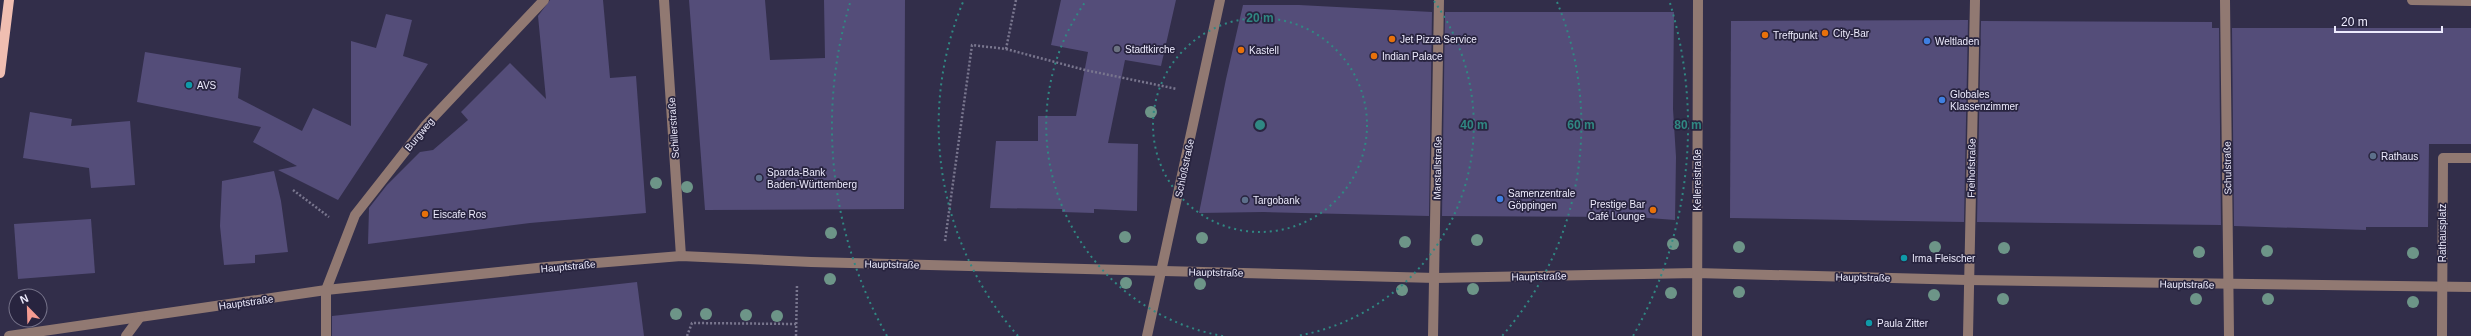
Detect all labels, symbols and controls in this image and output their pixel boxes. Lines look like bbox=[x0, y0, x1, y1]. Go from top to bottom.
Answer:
scale bar bbox=[2335, 8, 2442, 34]
text: 20 m bbox=[1246, 11, 1274, 25]
text: 20 m bbox=[2341, 15, 2368, 29]
marker: City-Bar bbox=[1820, 28, 1830, 38]
place label: City-Bar bbox=[1833, 28, 1870, 39]
marker: Treffpunkt bbox=[1760, 30, 1770, 40]
place label: Treffpunkt bbox=[1773, 30, 1818, 41]
marker: Jet Pizza Service bbox=[1387, 34, 1397, 44]
place label: Jet Pizza Service bbox=[1400, 34, 1477, 45]
marker: Weltladen bbox=[1922, 36, 1932, 46]
place label: Weltladen bbox=[1935, 36, 1979, 47]
marker: Stadtkirche bbox=[1112, 44, 1122, 54]
place label: Stadtkirche bbox=[1125, 44, 1175, 55]
marker: Kastell bbox=[1236, 45, 1246, 55]
place label: Kastell bbox=[1249, 45, 1279, 56]
marker: Indian Palace bbox=[1369, 51, 1379, 61]
place label: Indian Palace bbox=[1382, 51, 1443, 62]
marker: AVS bbox=[184, 80, 194, 90]
place label: AVS bbox=[197, 80, 217, 91]
place label: Globales Klassenzimmer bbox=[1950, 89, 2019, 112]
marker: Globales Klassenzimmer bbox=[1937, 95, 1947, 105]
street label: Schillerstraße bbox=[666, 97, 681, 159]
street label: Burgweg bbox=[402, 116, 436, 153]
centre of rings bbox=[1253, 118, 1267, 132]
text: 40 m bbox=[1460, 118, 1488, 132]
text: 60 m bbox=[1567, 118, 1595, 132]
text: 80 m bbox=[1674, 118, 1702, 132]
street label: Marstallstraße bbox=[1431, 136, 1444, 200]
street label: Schloßstraße bbox=[1173, 137, 1196, 198]
street label: Freihofstraße bbox=[1965, 138, 1978, 198]
street label: Schulstraße bbox=[2222, 141, 2233, 195]
street label: Kellereistraße bbox=[1692, 149, 1703, 211]
marker: Rathaus bbox=[2368, 151, 2378, 161]
place label: Rathaus bbox=[2381, 151, 2418, 162]
place label: Sparda-Bank Baden-Württemberg bbox=[767, 167, 857, 190]
marker: Sparda-Bank Baden-Württemberg bbox=[754, 173, 764, 183]
place label: Samenzentrale Göppingen bbox=[1508, 188, 1576, 211]
marker: Samenzentrale Göppingen bbox=[1495, 194, 1505, 204]
marker: Targobank bbox=[1240, 195, 1250, 205]
place label: Targobank bbox=[1253, 195, 1301, 206]
place label: Prestige Bar Café Lounge bbox=[1588, 199, 1646, 222]
street label: Rathausplatz bbox=[2437, 204, 2448, 262]
marker: Prestige Bar Café Lounge bbox=[1648, 205, 1658, 215]
marker: Eiscafe Ros bbox=[420, 209, 430, 219]
place label: Eiscafe Ros bbox=[433, 209, 486, 220]
marker: Irma Fleischer bbox=[1899, 253, 1909, 263]
place label: Irma Fleischer bbox=[1912, 253, 1976, 264]
street label: Hauptstraße bbox=[540, 259, 596, 274]
street label: Hauptstraße bbox=[864, 259, 920, 270]
street label: Hauptstraße bbox=[1188, 267, 1244, 278]
street label: Hauptstraße bbox=[1511, 271, 1567, 282]
street label: Hauptstraße bbox=[1835, 272, 1891, 283]
street label: Hauptstraße bbox=[2159, 279, 2215, 290]
north arrow bbox=[8, 288, 48, 328]
text: N bbox=[18, 292, 30, 306]
street label: Hauptstraße bbox=[218, 293, 275, 312]
marker: Paula Zitter bbox=[1864, 318, 1874, 328]
place label: Paula Zitter bbox=[1877, 318, 1929, 329]

